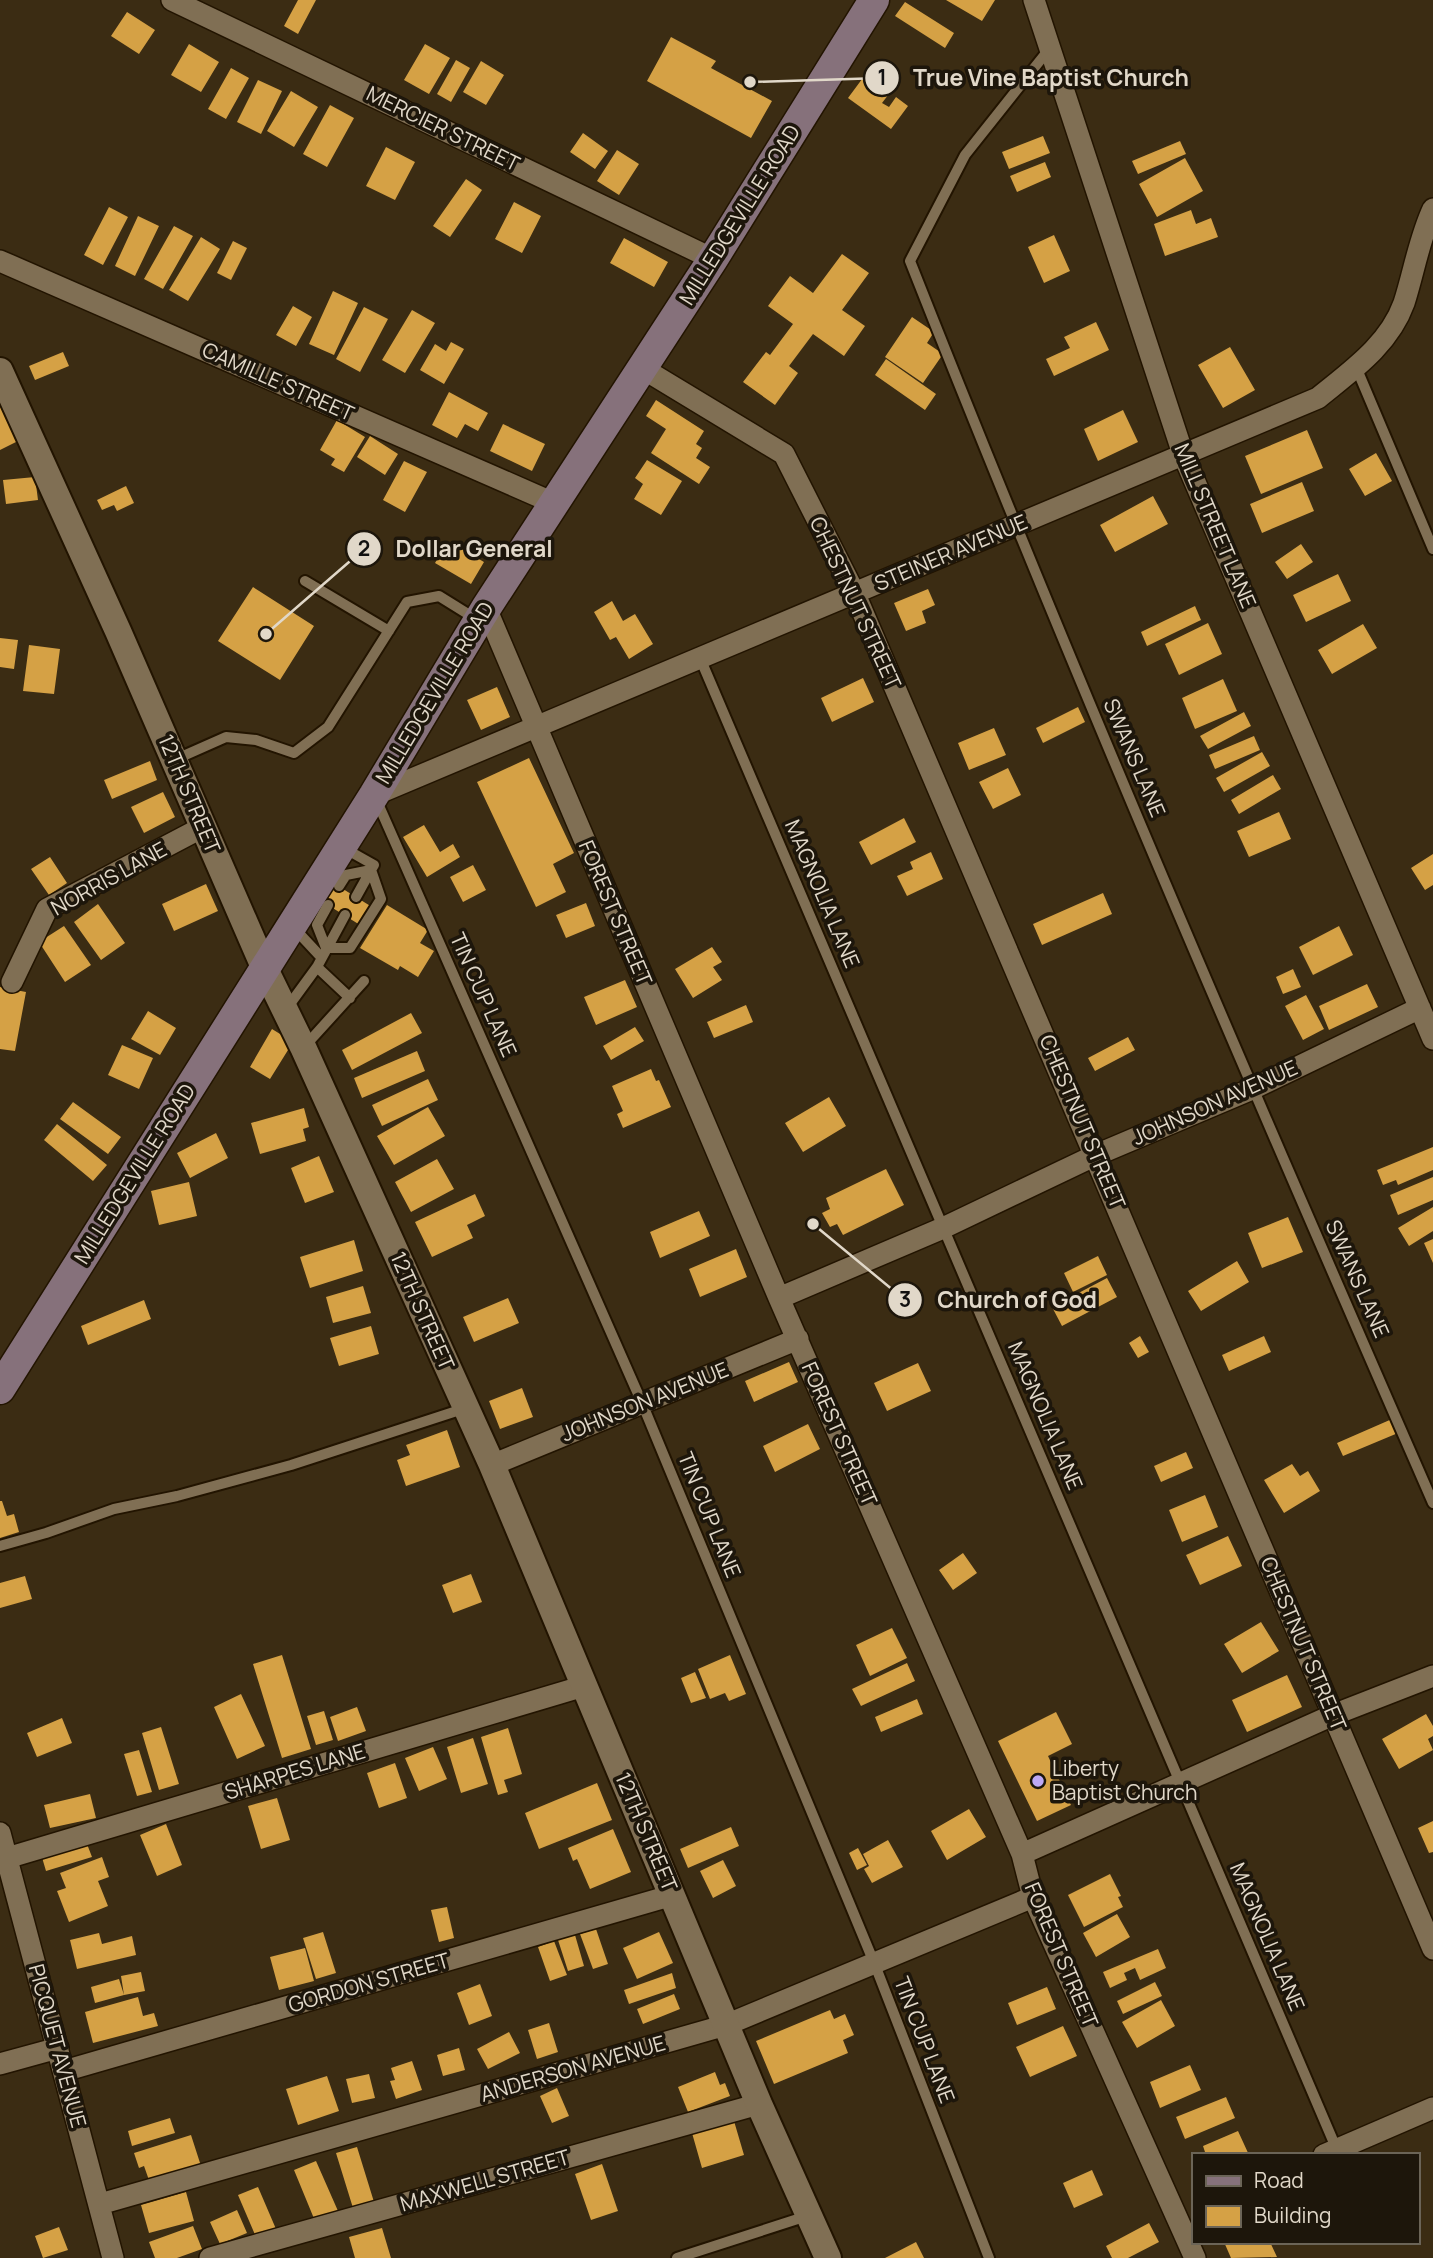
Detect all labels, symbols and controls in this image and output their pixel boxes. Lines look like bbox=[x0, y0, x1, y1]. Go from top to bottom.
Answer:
callout: True Vine Baptist Church bbox=[864, 56, 1203, 100]
text: True Vine Baptist Church bbox=[913, 61, 1189, 93]
text: 1 bbox=[877, 63, 887, 91]
street label: MERCIER STREET bbox=[362, 79, 525, 178]
street label: MILLEDGEVILLE ROAD bbox=[672, 119, 806, 310]
street label: CAMILLE STREET bbox=[198, 335, 359, 427]
street label: MILL STREET LANE bbox=[1169, 439, 1263, 612]
street label: STEINER AVENUE bbox=[870, 507, 1031, 597]
street label: CHESTNUT STREET bbox=[804, 512, 908, 694]
callout: Dollar General bbox=[347, 527, 567, 571]
text: Dollar General bbox=[395, 532, 553, 564]
text: 2 bbox=[358, 534, 370, 562]
street label: MILLEDGEVILLE ROAD bbox=[369, 596, 500, 789]
street label: SWANS LANE bbox=[1097, 694, 1172, 821]
street label: 12TH STREET bbox=[152, 730, 228, 858]
street label: MAGNOLIA LANE bbox=[779, 815, 867, 972]
street label: NORRIS LANE bbox=[46, 835, 171, 922]
street label: FOREST STREET bbox=[573, 836, 659, 990]
street label: TIN CUP LANE bbox=[444, 928, 524, 1061]
street label: CHESTNUT STREET bbox=[1034, 1030, 1132, 1213]
street label: JOHNSON AVENUE bbox=[1128, 1053, 1302, 1151]
street label: MILLEDGEVILLE ROAD bbox=[67, 1078, 201, 1269]
street label: SWANS LANE bbox=[1320, 1215, 1396, 1342]
street label: 12TH STREET bbox=[384, 1247, 462, 1374]
callout: Church of God bbox=[888, 1278, 1110, 1322]
text: Church of God bbox=[937, 1283, 1097, 1315]
text: 3 bbox=[899, 1285, 911, 1313]
street label: MAGNOLIA LANE bbox=[1002, 1337, 1090, 1494]
street label: JOHNSON AVENUE bbox=[557, 1355, 732, 1447]
street label: FOREST STREET bbox=[796, 1357, 884, 1510]
street label: TIN CUP LANE bbox=[672, 1448, 748, 1582]
street label: CHESTNUT STREET bbox=[1255, 1552, 1353, 1735]
street label: SHARPES LANE bbox=[221, 1736, 368, 1806]
place label: Liberty Baptist Church bbox=[1052, 1754, 1197, 1806]
street label: 12TH STREET bbox=[609, 1768, 685, 1896]
marker: Liberty Baptist Church bbox=[1030, 1773, 1046, 1789]
street label: MAGNOLIA LANE bbox=[1224, 1858, 1312, 2015]
street label: FOREST STREET bbox=[1019, 1878, 1105, 2032]
street label: GORDON STREET bbox=[285, 1946, 453, 2018]
street label: PICQUET AVENUE bbox=[23, 1961, 93, 2131]
street label: TIN CUP LANE bbox=[888, 1973, 962, 2107]
street label: ANDERSON AVENUE bbox=[477, 2028, 669, 2108]
street label: MAXWELL STREET bbox=[397, 2142, 573, 2218]
legend bbox=[1192, 2153, 1419, 2244]
text: Road bbox=[1254, 2166, 1304, 2194]
text: Building bbox=[1254, 2201, 1331, 2229]

